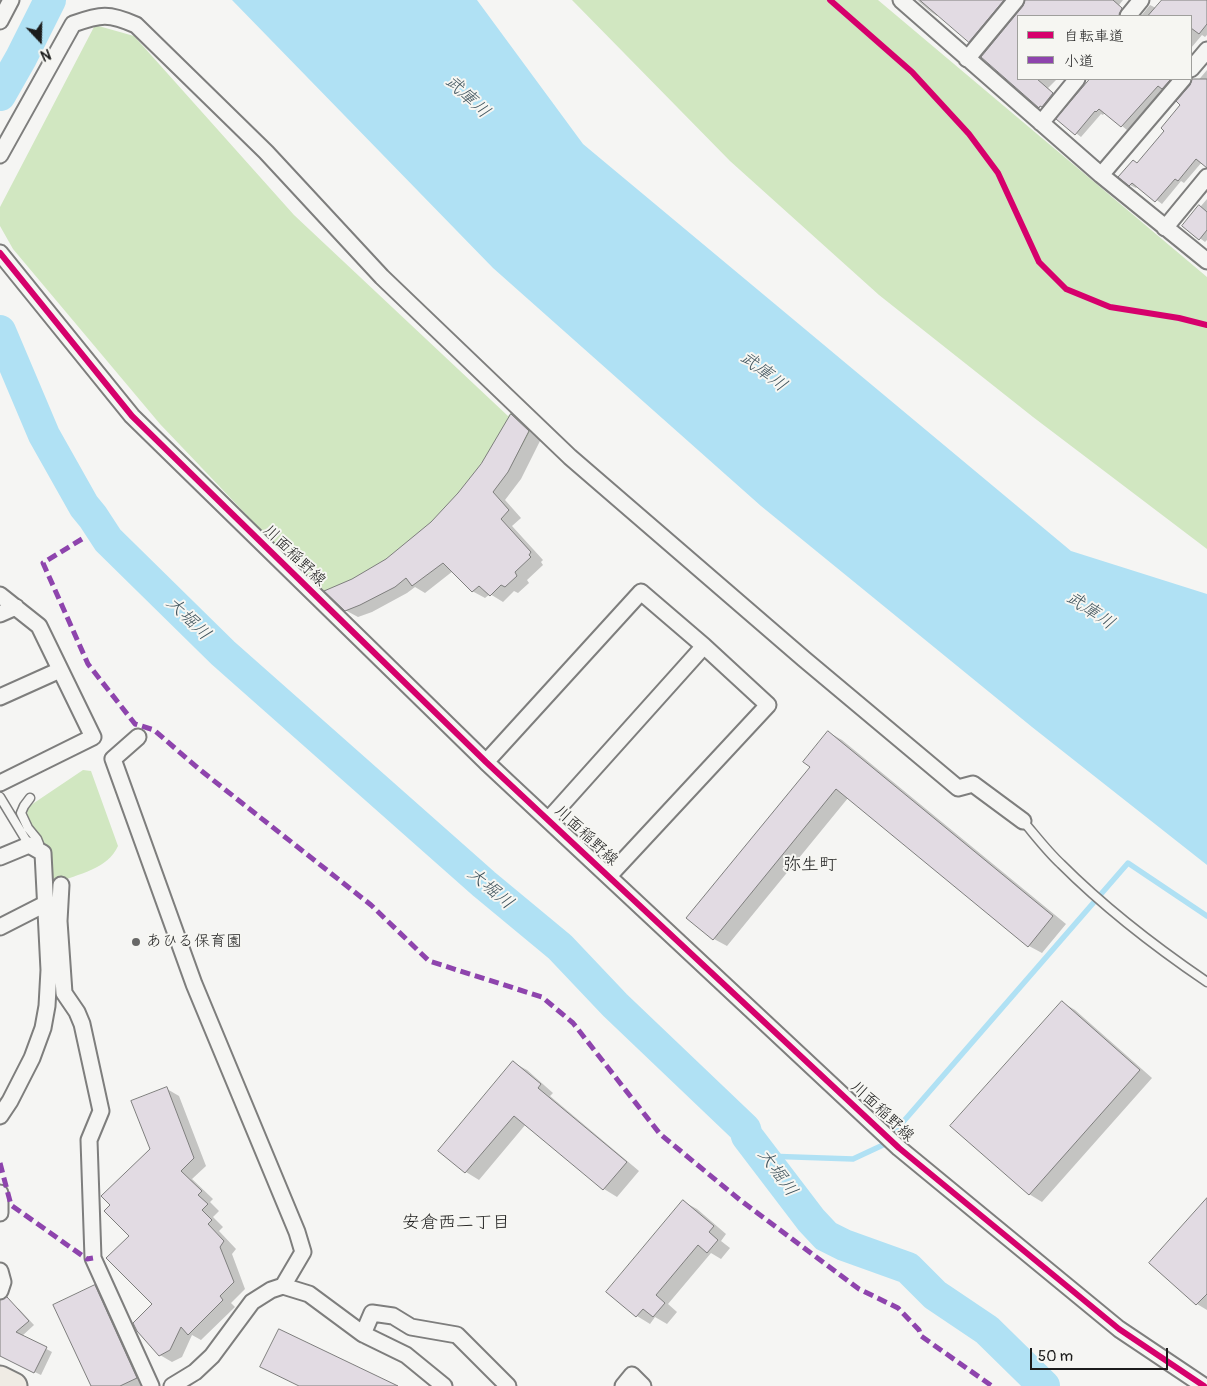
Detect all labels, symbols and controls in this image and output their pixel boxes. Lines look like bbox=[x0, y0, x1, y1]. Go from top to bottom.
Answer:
north arrow bbox=[15, 15, 65, 65]
legend bbox=[1017, 15, 1192, 80]
text: 自転車道 bbox=[1064, 27, 1124, 46]
text: N bbox=[38, 45, 53, 64]
text: 小道 bbox=[1064, 52, 1094, 71]
water label: 武庫川 bbox=[440, 71, 494, 123]
water label: 武庫川 bbox=[735, 347, 791, 397]
street label: 川面稲野線 bbox=[259, 521, 329, 591]
water label: 武庫川 bbox=[1062, 587, 1118, 635]
water label: 大堀川 bbox=[161, 592, 215, 646]
street label: 川面稲野線 bbox=[550, 802, 622, 870]
district label: 弥生町 bbox=[783, 854, 837, 876]
water label: 大堀川 bbox=[462, 863, 518, 915]
place label: あひる保育園 bbox=[146, 932, 242, 952]
marker: あひる保育園 bbox=[130, 936, 142, 948]
street label: 川面稲野線 bbox=[846, 1078, 918, 1146]
water label: 大堀川 bbox=[752, 1145, 802, 1201]
district label: 安倉西二丁目 bbox=[402, 1212, 510, 1234]
scale bar bbox=[1032, 1338, 1170, 1370]
text: 50 m bbox=[1038, 1347, 1073, 1366]

